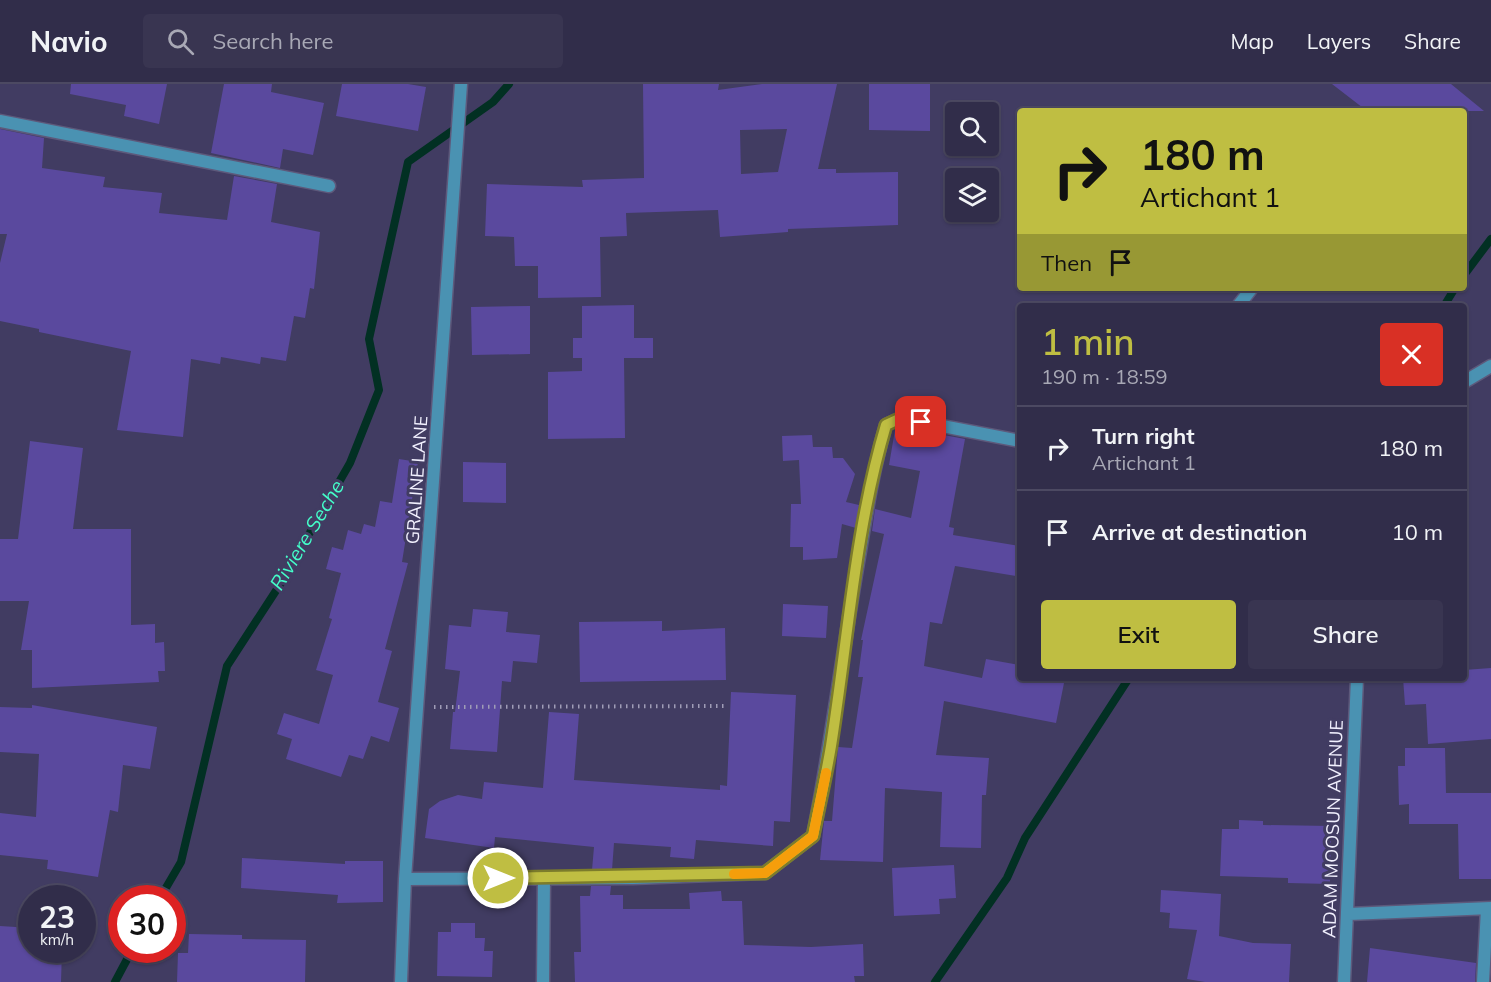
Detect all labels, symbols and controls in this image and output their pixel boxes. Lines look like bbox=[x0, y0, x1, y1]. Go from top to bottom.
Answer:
search box bbox=[143, 14, 563, 68]
text: Navio bbox=[30, 24, 107, 59]
icon: search bbox=[164, 25, 197, 58]
text: Search here bbox=[212, 27, 333, 55]
text: Map bbox=[1231, 28, 1274, 54]
text: Layers bbox=[1307, 28, 1371, 54]
text: Share bbox=[1404, 28, 1461, 54]
map controls bbox=[945, 102, 999, 222]
button: search bbox=[945, 102, 999, 156]
text: 180 m bbox=[1140, 128, 1265, 181]
icon: right bbox=[1041, 132, 1119, 210]
button: layers bbox=[945, 168, 999, 222]
text: Artichant 1 bbox=[1140, 180, 1280, 214]
icon: arrive bbox=[1104, 246, 1137, 279]
text: Then bbox=[1041, 249, 1092, 277]
text: 1 min bbox=[1041, 319, 1135, 364]
button: close bbox=[1380, 323, 1443, 386]
text: 190 m · 18:59 bbox=[1041, 364, 1167, 389]
pin bbox=[895, 396, 946, 447]
icon: arrive bbox=[904, 405, 937, 438]
street label: GRALINE LANE bbox=[401, 415, 432, 545]
text: Turn right bbox=[1092, 422, 1195, 450]
icon: right bbox=[1041, 432, 1074, 465]
text: 180 m bbox=[1378, 434, 1443, 462]
text: Artichant 1 bbox=[1092, 450, 1196, 475]
water label: Riviere Seche bbox=[264, 475, 349, 594]
icon: arrive bbox=[1041, 516, 1074, 549]
text: Arrive at destination bbox=[1092, 518, 1307, 546]
text: 10 m bbox=[1392, 518, 1443, 546]
button: Exit bbox=[1041, 600, 1236, 669]
button: Share bbox=[1248, 600, 1443, 669]
street label: ADAM MOOSUN AVENUE bbox=[1317, 720, 1348, 938]
position arrow bbox=[466, 846, 530, 910]
speed limit sign: 30 bbox=[108, 885, 186, 963]
text: 23 bbox=[39, 898, 75, 936]
text: km/h bbox=[40, 930, 74, 949]

